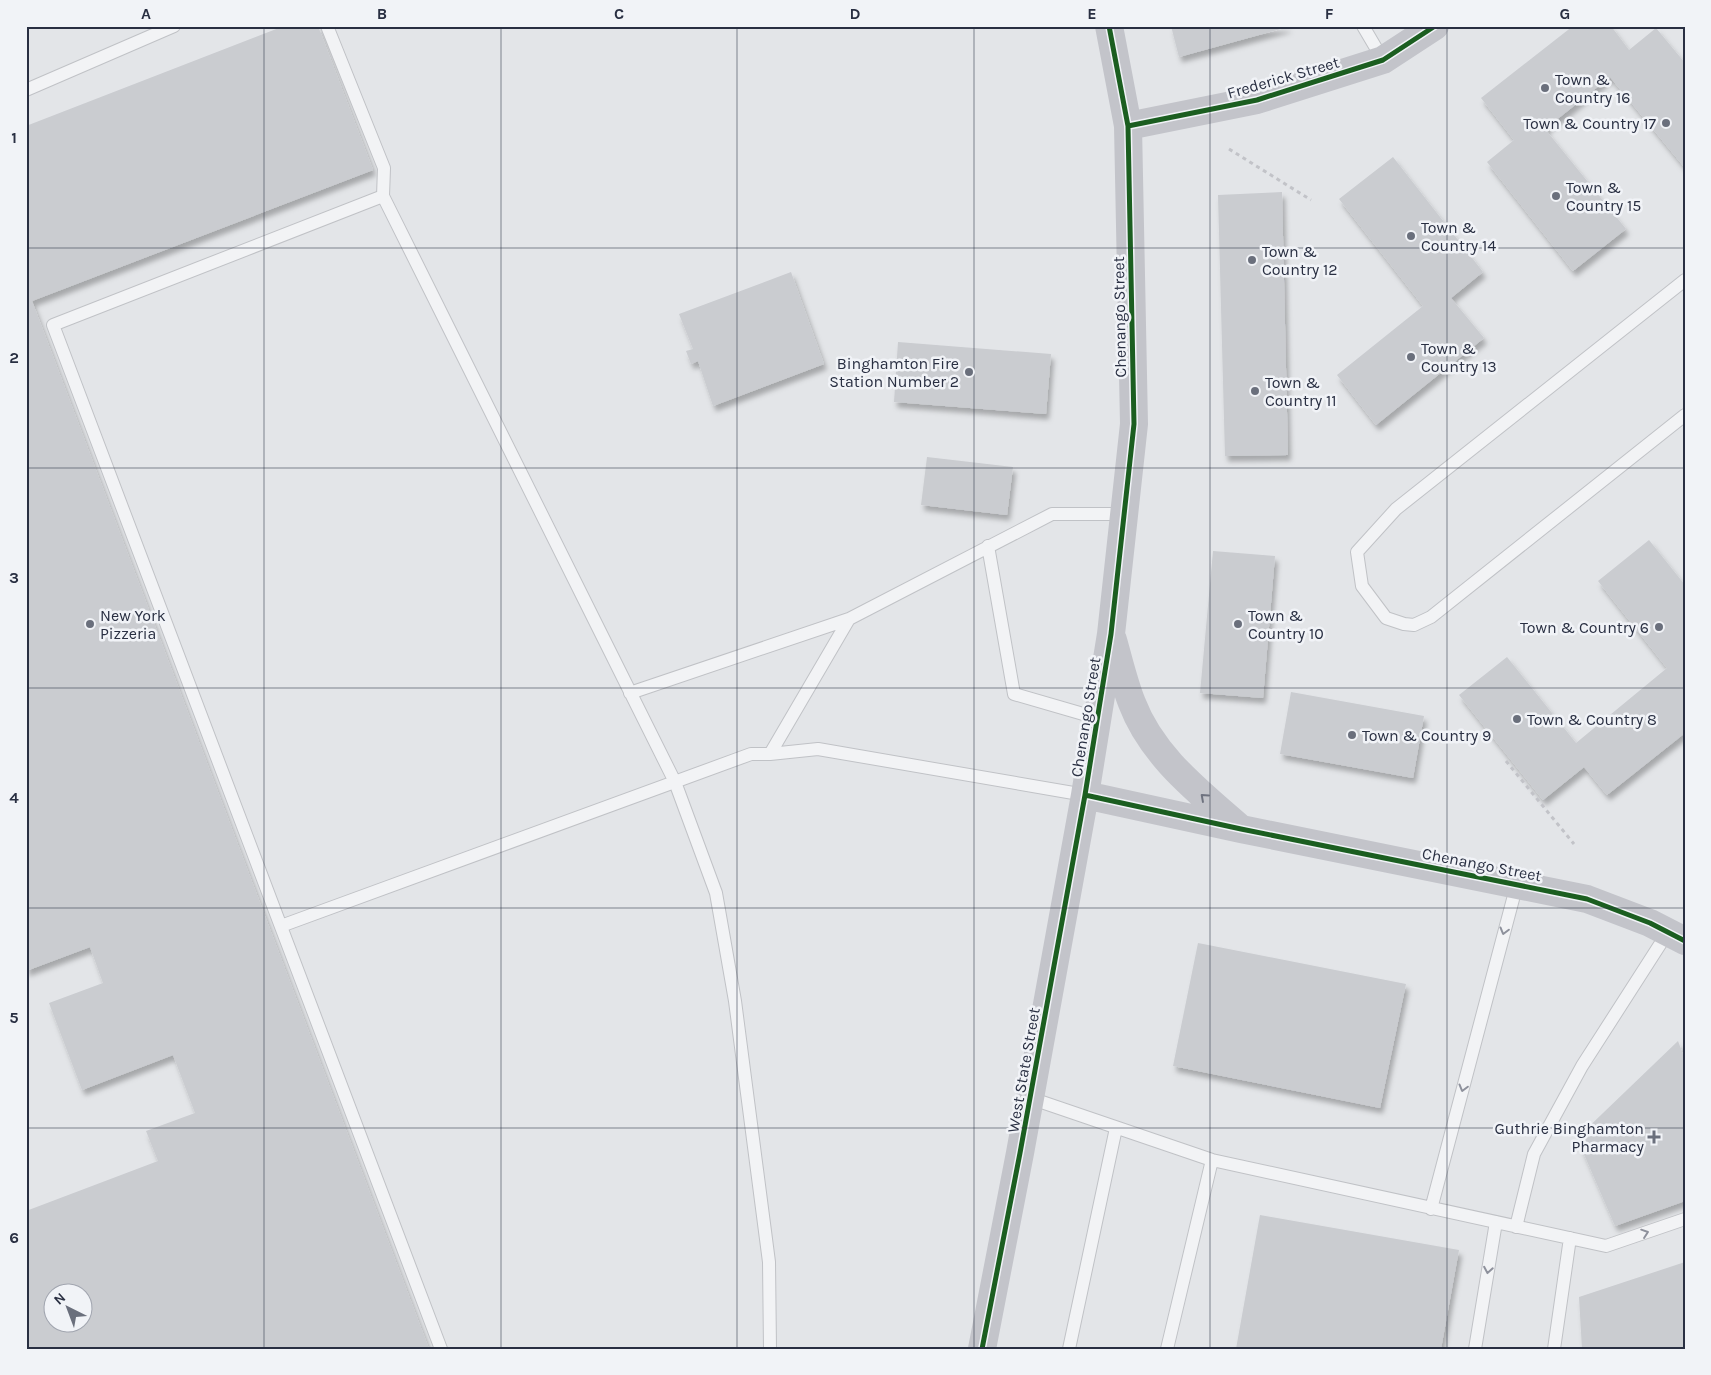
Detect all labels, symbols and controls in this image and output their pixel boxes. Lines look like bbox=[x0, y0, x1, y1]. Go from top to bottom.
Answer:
text: A bbox=[141, 4, 151, 23]
text: B bbox=[377, 4, 387, 23]
text: C bbox=[614, 4, 624, 23]
text: D bbox=[850, 4, 861, 23]
text: E bbox=[1087, 4, 1097, 23]
text: F bbox=[1325, 4, 1334, 23]
text: G bbox=[1560, 4, 1570, 23]
street label: Frederick Street bbox=[1225, 52, 1341, 103]
place label: Town & Country 16 bbox=[1555, 70, 1630, 107]
marker: Town & Country 16 bbox=[1539, 82, 1551, 94]
place label: Town & Country 17 bbox=[1523, 114, 1656, 133]
marker: Town & Country 17 bbox=[1660, 117, 1672, 129]
text: 1 bbox=[11, 128, 17, 147]
place label: Town & Country 15 bbox=[1566, 178, 1641, 215]
marker: Town & Country 15 bbox=[1550, 190, 1562, 202]
place label: Town & Country 14 bbox=[1421, 218, 1496, 255]
marker: Town & Country 14 bbox=[1405, 230, 1417, 242]
place label: Town & Country 12 bbox=[1262, 242, 1338, 279]
marker: Town & Country 12 bbox=[1246, 254, 1258, 266]
street label: Chenango Street bbox=[1109, 256, 1130, 378]
place label: Town & Country 13 bbox=[1421, 339, 1497, 376]
text: 2 bbox=[9, 348, 19, 367]
marker: Town & Country 13 bbox=[1405, 351, 1417, 363]
place label: Binghamton Fire Station Number 2 bbox=[829, 354, 959, 391]
marker: Binghamton Fire Station Number 2 bbox=[963, 366, 975, 378]
place label: Town & Country 11 bbox=[1265, 373, 1337, 410]
marker: Town & Country 11 bbox=[1249, 385, 1261, 397]
text: 3 bbox=[9, 568, 19, 587]
place label: New York Pizzeria bbox=[100, 606, 166, 643]
place label: Town & Country 10 bbox=[1248, 606, 1324, 643]
marker: New York Pizzeria bbox=[84, 618, 96, 630]
marker: Town & Country 10 bbox=[1232, 618, 1244, 630]
place label: Town & Country 6 bbox=[1520, 618, 1649, 637]
marker: Town & Country 6 bbox=[1653, 621, 1665, 633]
street label: Chenango Street bbox=[1067, 656, 1104, 778]
place label: Town & Country 8 bbox=[1527, 710, 1657, 729]
marker: Town & Country 8 bbox=[1511, 713, 1523, 725]
place label: Town & Country 9 bbox=[1362, 726, 1491, 745]
marker: Town & Country 9 bbox=[1346, 729, 1358, 741]
text: 4 bbox=[9, 788, 19, 807]
one-way arrow bbox=[1201, 793, 1210, 802]
street label: Chenango Street bbox=[1421, 844, 1543, 885]
one-way arrow bbox=[1500, 927, 1510, 935]
street label: West State Street bbox=[1003, 1006, 1044, 1134]
text: 5 bbox=[9, 1008, 19, 1027]
one-way arrow bbox=[1458, 1084, 1468, 1092]
place label: Guthrie Binghamton Pharmacy bbox=[1495, 1119, 1645, 1156]
marker: Guthrie Binghamton Pharmacy bbox=[1648, 1131, 1660, 1143]
text: 6 bbox=[9, 1228, 19, 1247]
one-way arrow bbox=[1640, 1229, 1649, 1239]
one-way arrow bbox=[1483, 1266, 1493, 1275]
north arrow bbox=[42, 1282, 92, 1332]
text: N bbox=[50, 1289, 69, 1308]

